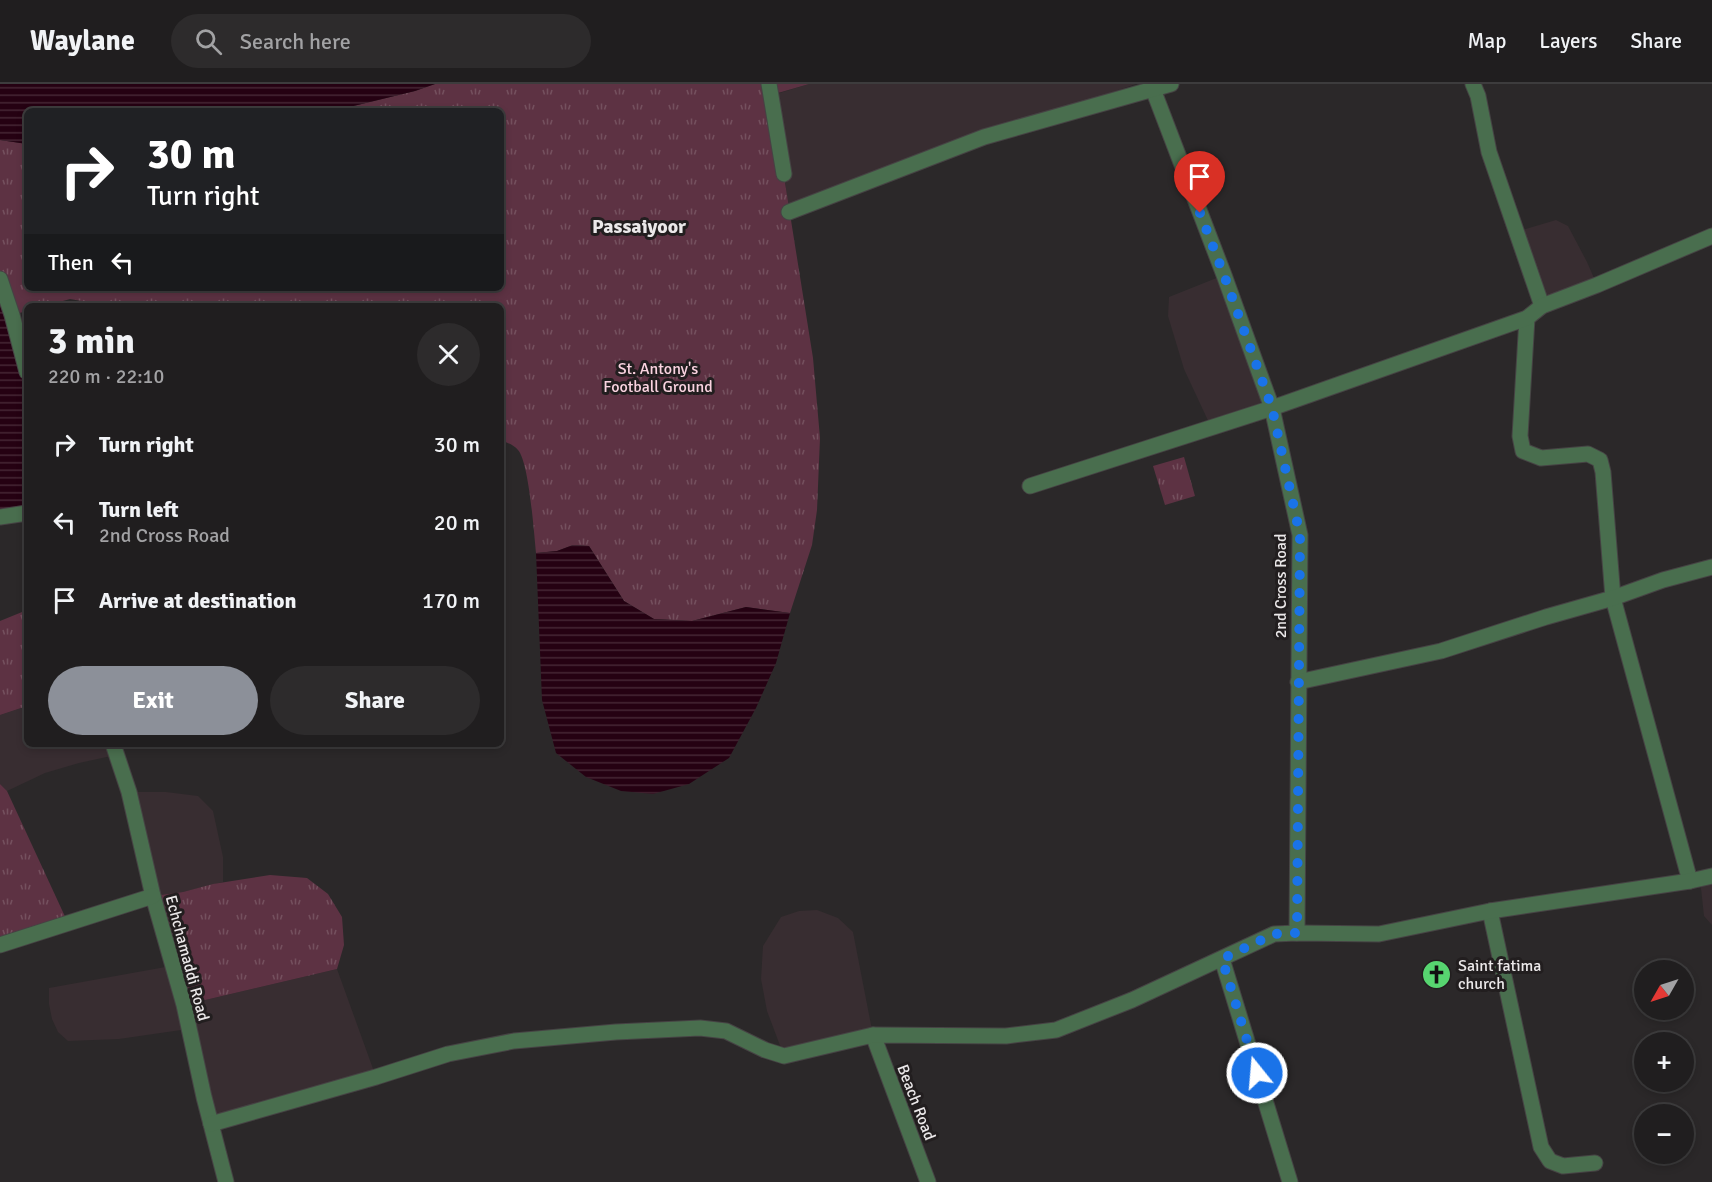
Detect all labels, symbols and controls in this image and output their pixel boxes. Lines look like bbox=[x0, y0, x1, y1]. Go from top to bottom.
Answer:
search box bbox=[171, 14, 591, 68]
text: Waylane bbox=[30, 24, 135, 58]
icon: search bbox=[192, 25, 225, 58]
text: Search here bbox=[240, 28, 351, 55]
text: Map bbox=[1468, 28, 1506, 54]
text: Layers bbox=[1539, 28, 1597, 54]
text: Share bbox=[1630, 28, 1682, 54]
text: 30 m bbox=[147, 129, 236, 180]
icon: right bbox=[48, 132, 126, 210]
pin bbox=[1174, 151, 1225, 213]
icon: arrive bbox=[1183, 160, 1216, 193]
text: Turn right bbox=[147, 180, 260, 213]
district label: Passaiyoor bbox=[592, 214, 686, 239]
icon: left bbox=[106, 246, 139, 279]
text: Then bbox=[48, 249, 94, 276]
text: 3 min bbox=[48, 319, 135, 364]
button: close bbox=[417, 323, 480, 386]
park label: St. Antony's Football Ground bbox=[603, 359, 713, 397]
text: 220 m · 22:10 bbox=[48, 364, 164, 389]
icon: right bbox=[48, 428, 81, 461]
text: Turn right bbox=[99, 431, 194, 458]
text: 30 m bbox=[434, 431, 480, 458]
text: Turn left bbox=[99, 496, 179, 523]
icon: left bbox=[48, 506, 81, 539]
text: 20 m bbox=[434, 509, 480, 536]
text: 2nd Cross Road bbox=[99, 523, 230, 548]
street label: 2nd Cross Road bbox=[1271, 534, 1291, 638]
icon: arrive bbox=[48, 584, 81, 617]
text: Arrive at destination bbox=[99, 587, 296, 614]
text: 170 m bbox=[422, 587, 480, 614]
button: Exit bbox=[48, 666, 258, 735]
button: Share bbox=[270, 666, 480, 735]
street label: Echchamaddi Road bbox=[161, 893, 213, 1023]
place label: Saint fatima church bbox=[1458, 956, 1541, 994]
church icon: Saint fatima church bbox=[1421, 958, 1453, 990]
north arrow bbox=[1634, 960, 1694, 1020]
map controls bbox=[1634, 960, 1694, 1164]
button: + bbox=[1634, 1032, 1694, 1092]
position arrow bbox=[1225, 1041, 1289, 1105]
street label: Beach Road bbox=[892, 1062, 940, 1143]
button: − bbox=[1634, 1104, 1694, 1164]

